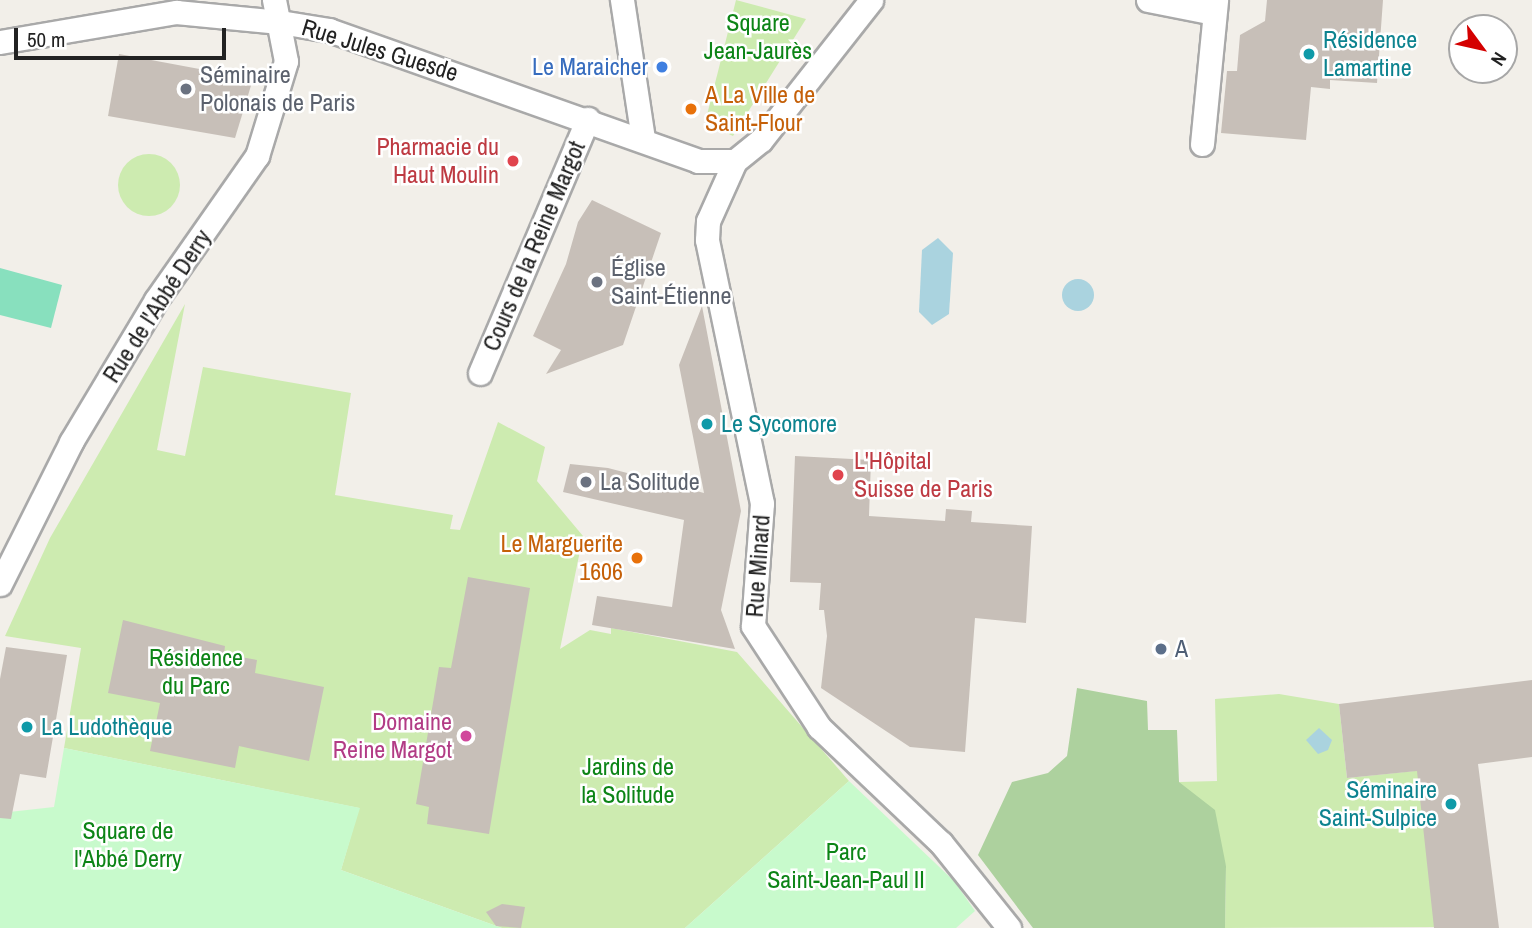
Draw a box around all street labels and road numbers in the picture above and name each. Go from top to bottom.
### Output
street label: Rue Jules Guesde [298,13,462,87]
street label: Cours de la Reine Margot [477,137,591,355]
street label: Rue de l'Abbé Derry [97,224,217,388]
street label: Rue Minard [740,514,776,618]

